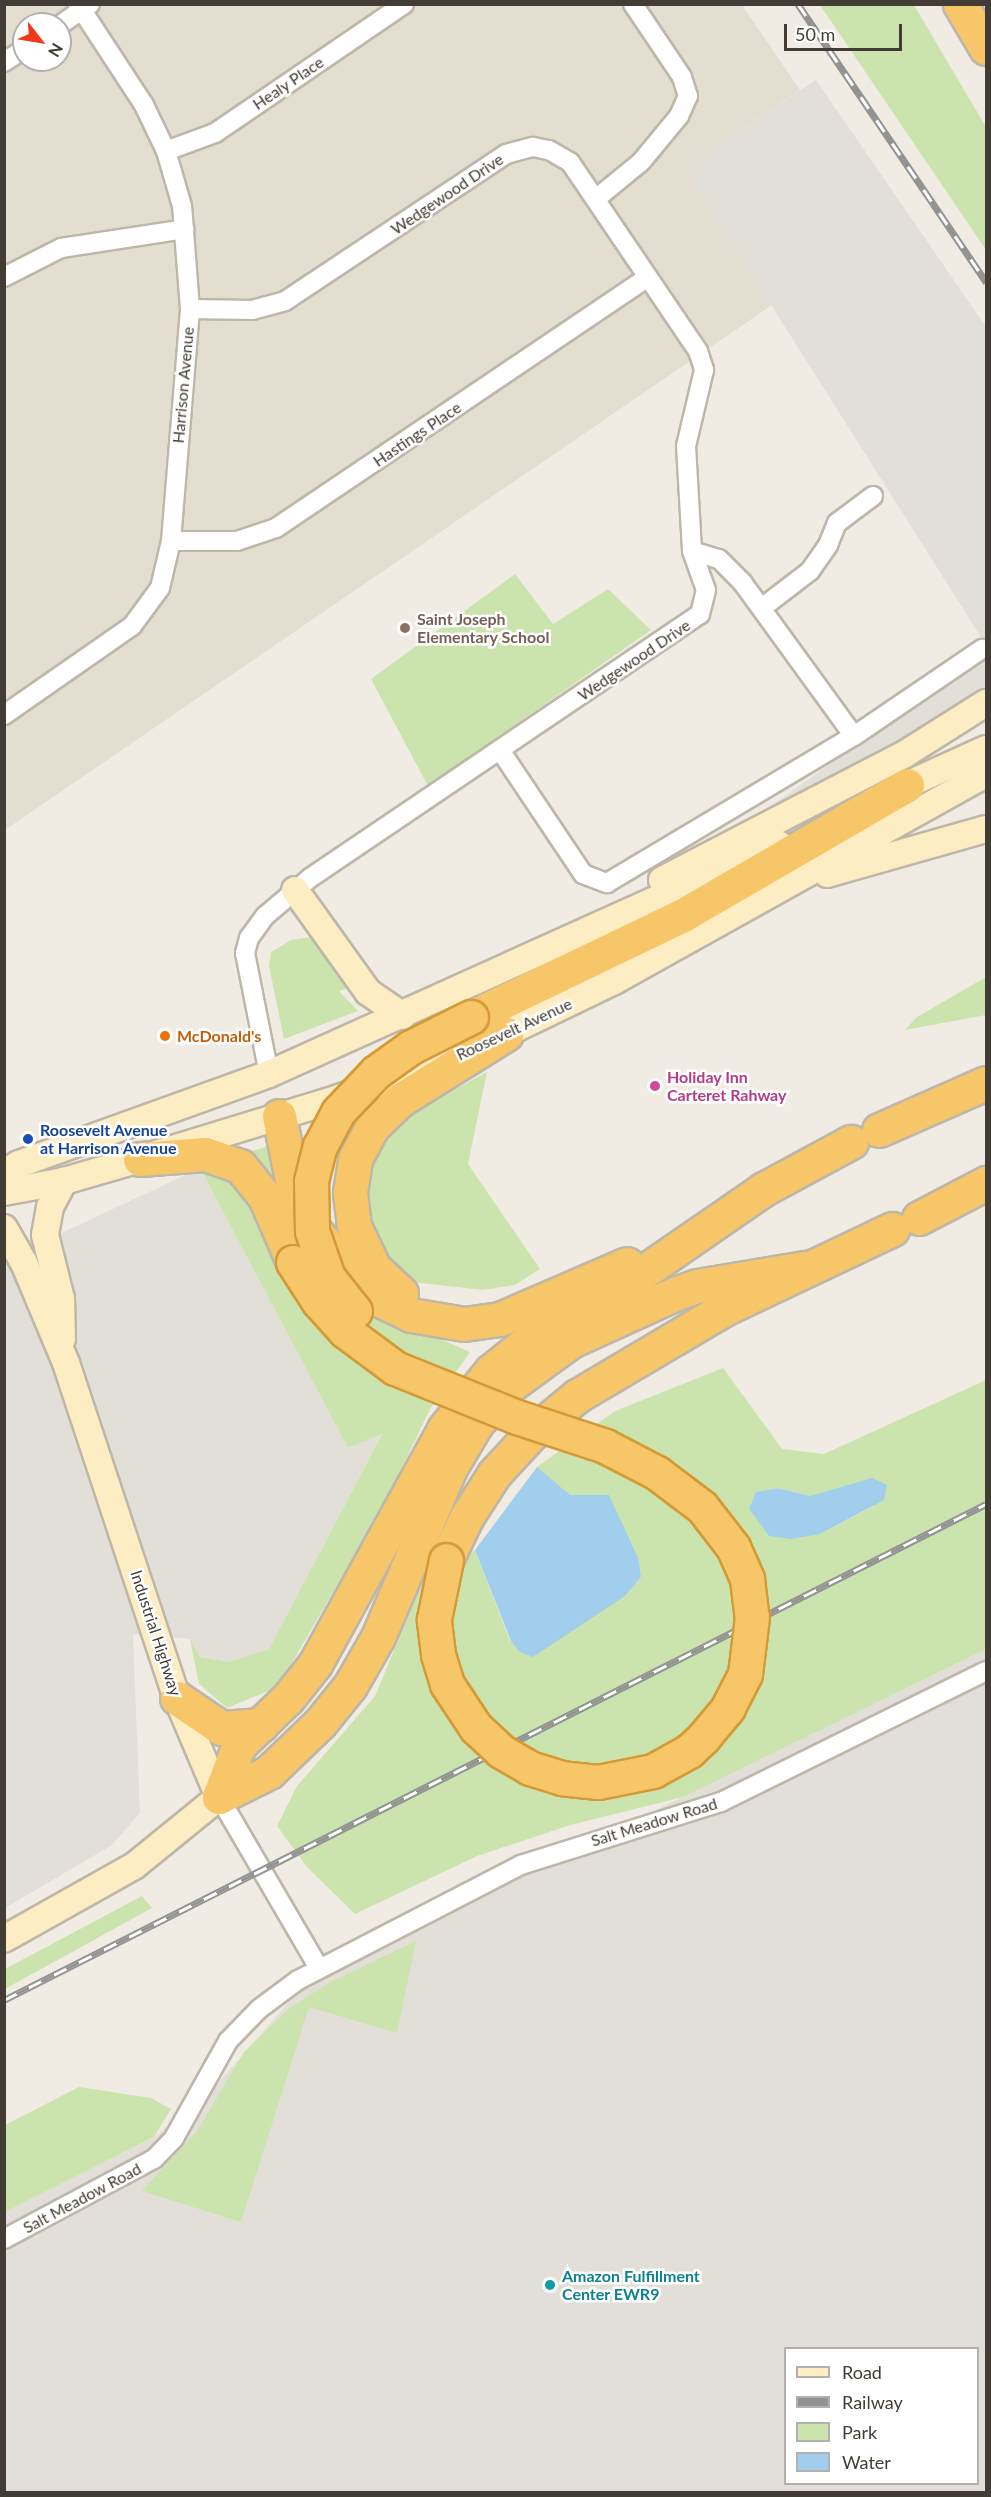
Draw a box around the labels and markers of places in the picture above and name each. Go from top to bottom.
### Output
place label: Saint Joseph Elementary School [417,609,550,647]
marker: Saint Joseph Elementary School [398,621,412,635]
place label: McDonald's [177,1026,261,1046]
marker: McDonald's [158,1029,172,1043]
place label: Holiday Inn Carteret Rahway [667,1067,786,1105]
marker: Holiday Inn Carteret Rahway [648,1079,662,1093]
place label: Roosevelt Avenue at Harrison Avenue [40,1120,177,1158]
marker: Roosevelt Avenue at Harrison Avenue [21,1132,35,1146]
place label: Amazon Fulfillment Center EWR9 [562,2266,700,2304]
marker: Amazon Fulfillment Center EWR9 [543,2278,557,2292]

